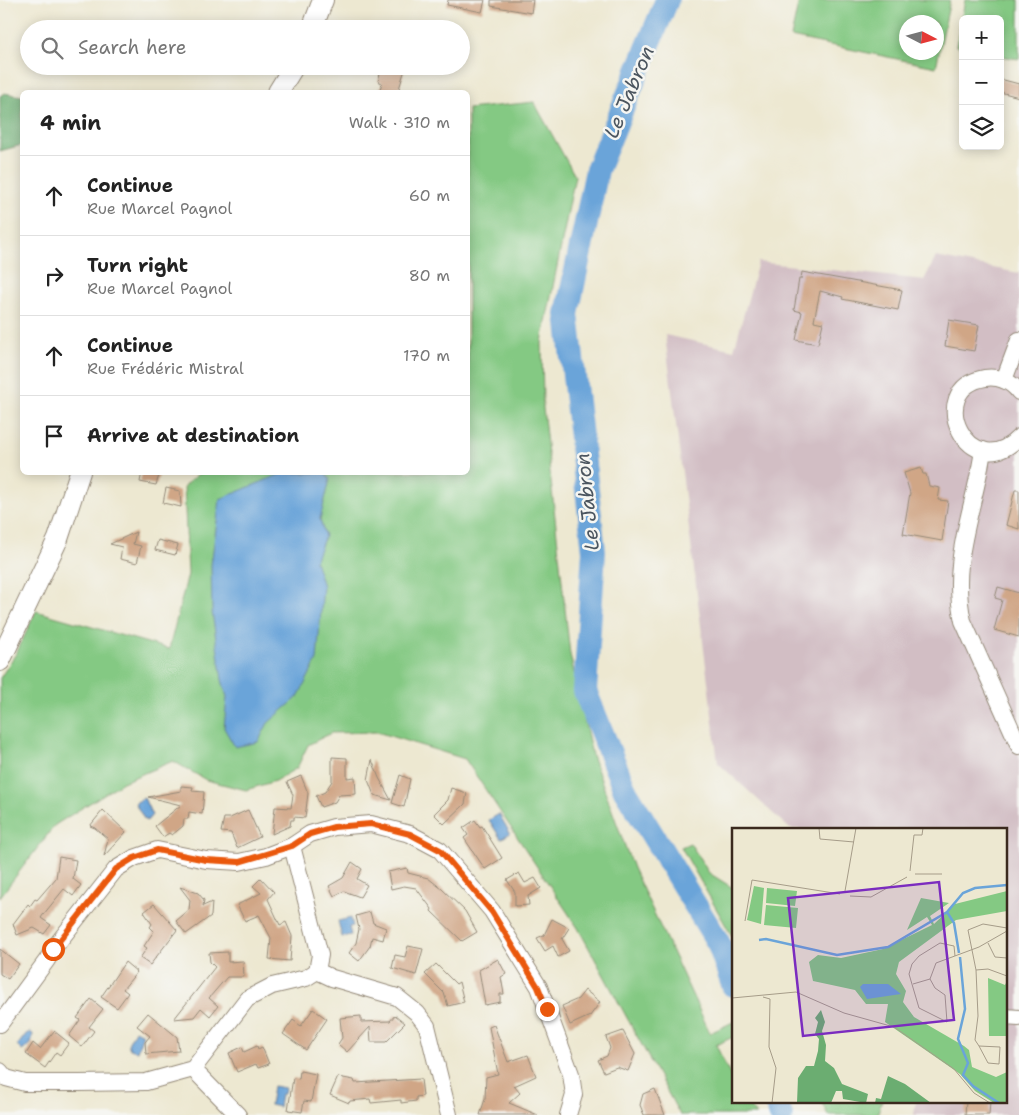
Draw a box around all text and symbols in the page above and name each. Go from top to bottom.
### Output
north arrow [899,15,944,60]
map controls [959,15,1004,150]
button: + [959,15,1004,60]
search box [20,20,470,75]
icon: search [38,34,66,62]
text: Search here [78,35,187,60]
water label: Le Jabron [598,42,660,142]
button: − [959,60,1004,105]
button: layers [959,105,1004,150]
text: 4 min [40,109,101,137]
text: Walk · 310 m [349,112,450,133]
text: Continue [87,173,173,198]
icon: ahead [40,182,68,210]
text: 60 m [409,185,450,206]
text: Rue Marcel Pagnol [87,198,232,219]
text: Turn right [87,253,188,278]
icon: right [40,262,68,290]
text: 80 m [409,265,450,286]
text: Rue Marcel Pagnol [87,278,232,299]
text: Continue [87,333,173,358]
icon: ahead [40,342,68,370]
text: 170 m [403,345,450,366]
text: Rue Frédéric Mistral [87,358,244,379]
icon: arrive [40,422,68,450]
text: Arrive at destination [87,423,299,448]
water label: Le Jabron [569,452,605,552]
inset map [732,828,1006,1102]
route start [42,938,65,961]
route end [536,998,559,1021]

